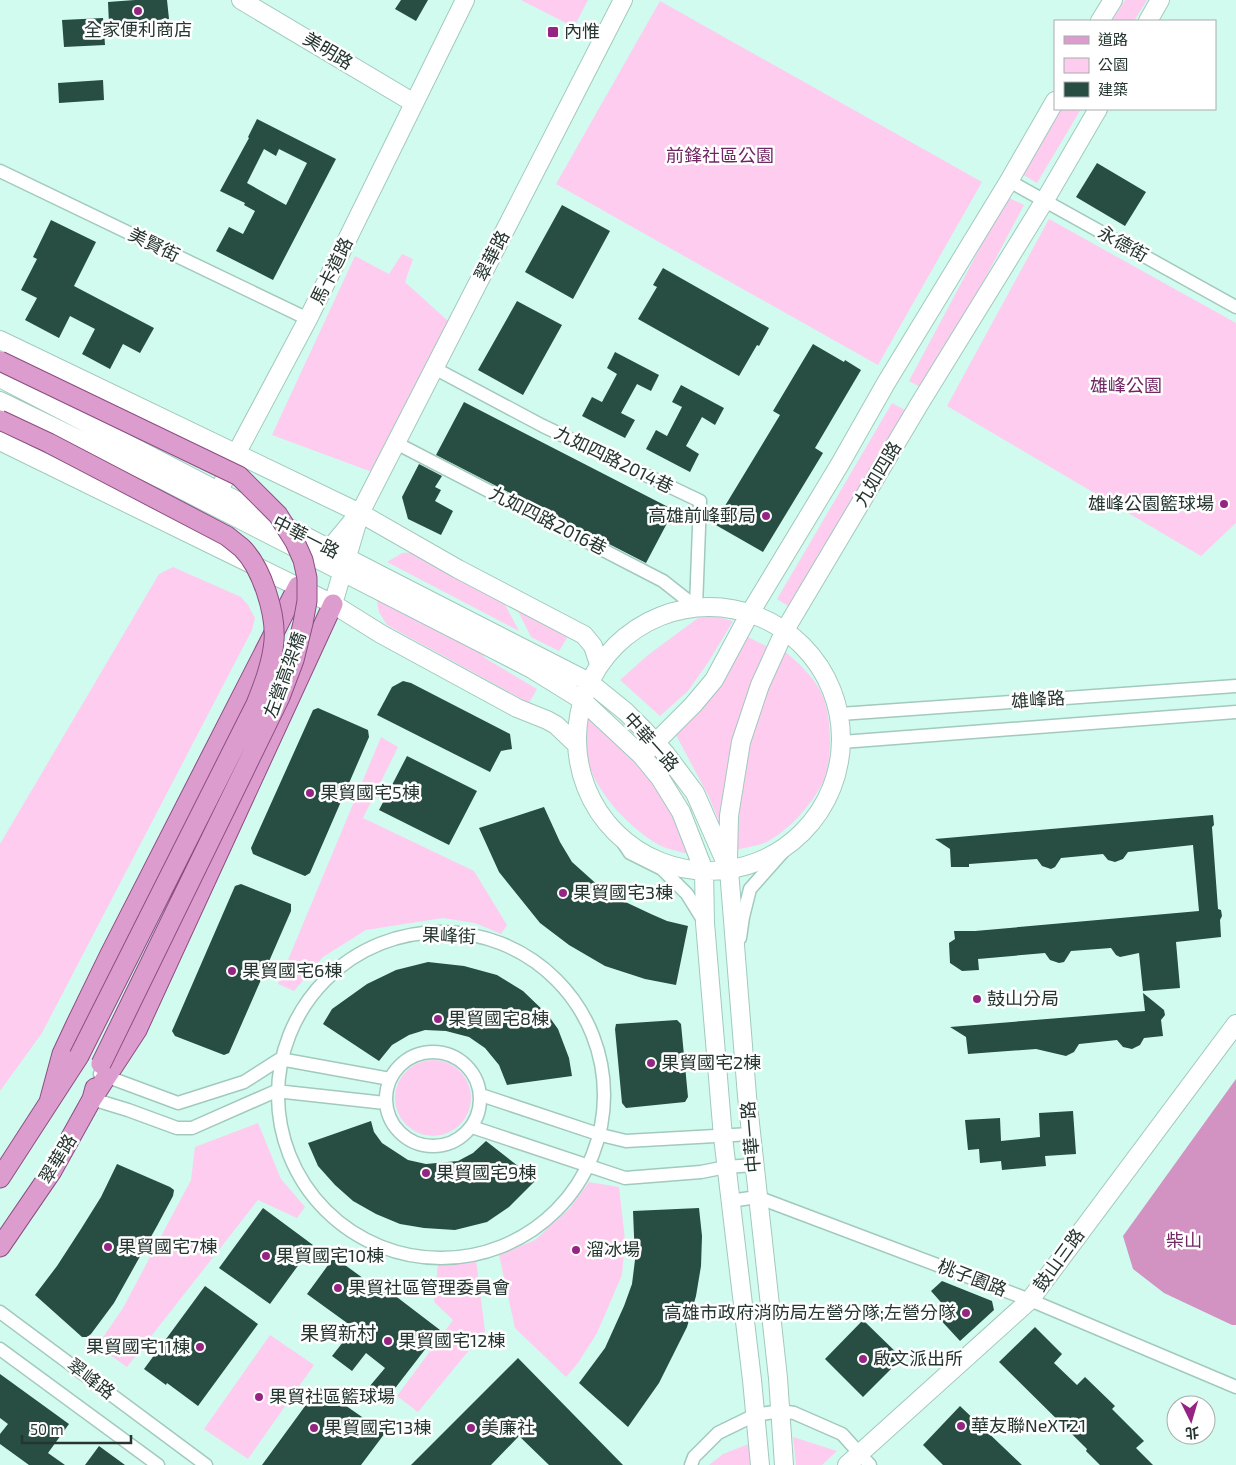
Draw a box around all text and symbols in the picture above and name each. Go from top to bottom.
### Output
marker: 全家便利商店 [132,5,144,17]
place label: 全家便利商店 [84,18,192,40]
place label: 內惟 [564,20,600,42]
legend [1054,20,1216,110]
marker: 內惟 [546,25,560,39]
street label: 美明路 [300,27,357,73]
text: 道路 [1098,30,1128,48]
text: 公園 [1098,55,1128,73]
text: 建築 [1098,80,1128,98]
park label: 前鋒社區公園 [666,144,774,166]
street label: 永德街 [1095,220,1152,266]
street label: 美賢街 [125,222,184,266]
street label: 翠華路 [469,226,513,285]
street label: 馬卡道路 [305,233,357,308]
park label: 雄峰公園 [1090,374,1162,396]
street label: 九如四路2014巷 [552,421,677,497]
street label: 九如四路 [849,437,905,510]
street label: 九如四路2016巷 [486,481,611,559]
place label: 雄峰公園籃球場 [1088,492,1214,514]
marker: 雄峰公園籃球場 [1218,498,1230,510]
place label: 高雄前峰郵局 [648,504,756,526]
street label: 中華一路 [269,510,344,562]
marker: 高雄前峰郵局 [760,510,772,522]
street label: 左營高架橋 [258,629,310,721]
street label: 雄峰路 [1010,686,1066,712]
street label: 中華一路 [619,707,684,775]
place label: 果貿國宅5棟 [320,781,420,803]
marker: 果貿國宅5棟 [304,787,316,799]
place label: 果貿國宅3棟 [573,881,673,903]
marker: 果貿國宅3棟 [557,887,569,899]
street label: 果峰街 [422,923,476,947]
place label: 果貿國宅6棟 [242,959,342,981]
marker: 果貿國宅6棟 [226,965,238,977]
place label: 鼓山分局 [987,987,1059,1009]
marker: 鼓山分局 [971,993,983,1005]
place label: 果貿國宅8棟 [448,1007,549,1029]
marker: 果貿國宅8棟 [432,1013,444,1025]
place label: 果貿國宅2棟 [661,1051,761,1073]
marker: 果貿國宅2棟 [645,1057,657,1069]
street label: 中華一路 [736,1100,764,1174]
street label: 翠華路 [34,1130,80,1187]
place label: 果貿國宅9棟 [436,1161,536,1183]
marker: 果貿國宅9棟 [420,1167,432,1179]
street label: 鼓山三路 [1028,1224,1088,1295]
park label: 柴山 [1166,1229,1202,1251]
place label: 果貿國宅7棟 [118,1235,217,1257]
place label: 溜冰場 [586,1238,640,1260]
marker: 果貿國宅7棟 [102,1241,114,1253]
place label: 果貿國宅10棟 [276,1244,384,1266]
marker: 溜冰場 [570,1244,582,1256]
marker: 果貿國宅10棟 [260,1250,272,1262]
street label: 桃子園路 [935,1254,1010,1300]
place label: 果貿社區管理委員會 [348,1276,510,1298]
marker: 果貿社區管理委員會 [332,1282,344,1294]
place label: 高雄市政府消防局左營分隊;左營分隊 [664,1301,956,1323]
marker: 高雄市政府消防局左營分隊;左營分隊 [960,1307,972,1319]
district label: 果貿新村 [300,1321,376,1344]
place label: 果貿國宅12棟 [398,1329,505,1351]
place label: 果貿國宅11棟 [86,1335,190,1357]
marker: 果貿國宅12棟 [382,1335,394,1347]
marker: 果貿國宅11棟 [194,1341,206,1353]
place label: 啟文派出所 [873,1347,963,1369]
street label: 翠峰路 [63,1353,120,1403]
marker: 啟文派出所 [857,1353,869,1365]
place label: 果貿社區籃球場 [269,1385,395,1407]
marker: 果貿社區籃球場 [253,1391,265,1403]
north arrow [1166,1395,1216,1445]
scale bar [22,1412,131,1444]
place label: 華友聯NeXT21 [971,1414,1086,1436]
place label: 果貿國宅13棟 [324,1416,431,1438]
place label: 美廉社 [481,1416,535,1438]
text: 50 m [30,1420,64,1438]
marker: 華友聯NeXT21 [955,1420,967,1432]
marker: 果貿國宅13棟 [308,1422,320,1434]
marker: 美廉社 [465,1422,477,1434]
text: 北 [1184,1424,1200,1443]

